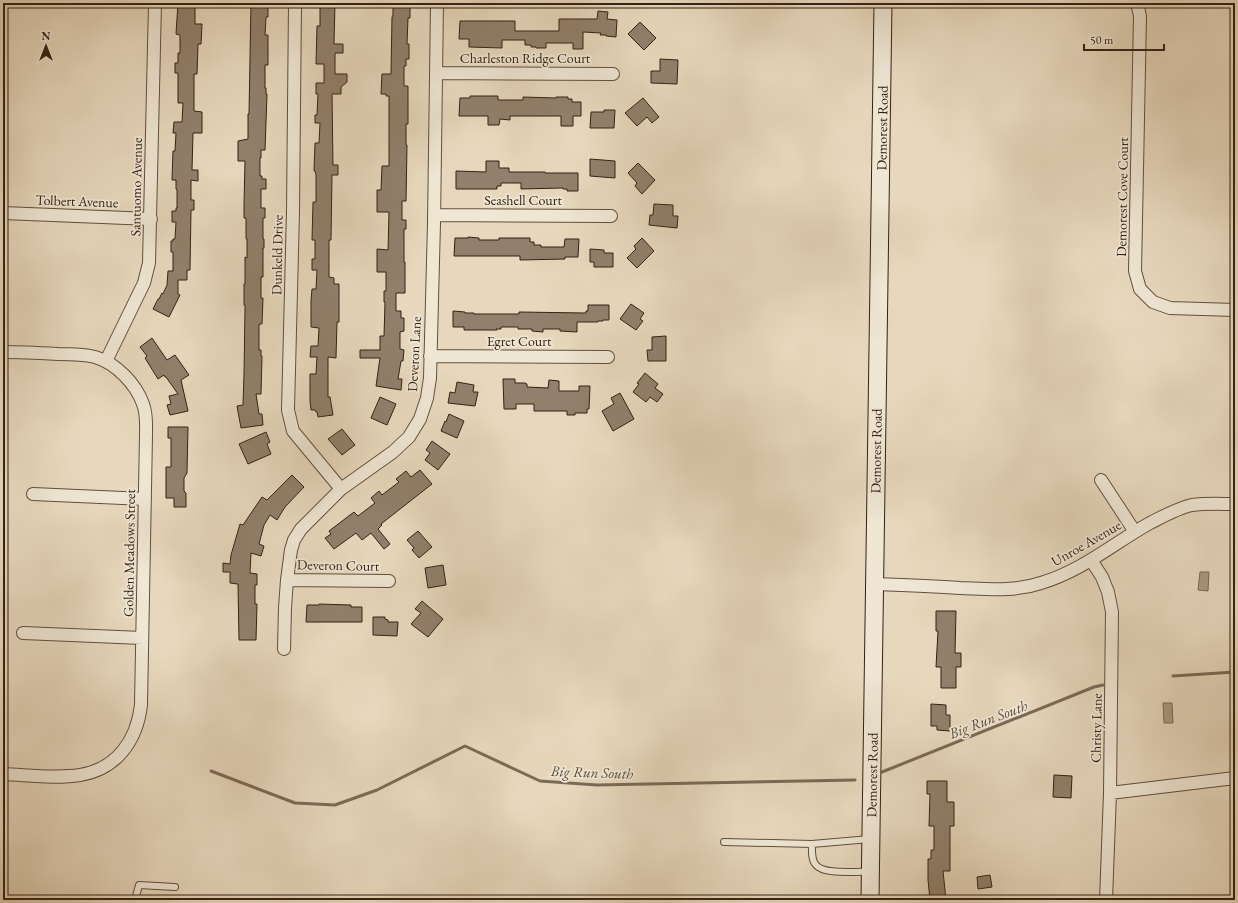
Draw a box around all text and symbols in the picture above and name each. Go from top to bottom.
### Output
north arrow [26,26,66,66]
scale bar [1084,26,1164,52]
text: N [42,29,51,43]
text: 50 m [1090,32,1114,48]
street label: Charleston Ridge Court [460,49,591,67]
street label: Demorest Road [872,84,892,171]
street label: Demorest Cove Court [1112,136,1132,257]
street label: Santuomo Avenue [126,137,146,237]
street label: Tolbert Avenue [35,191,119,211]
street label: Seashell Court [484,191,562,209]
street label: Dunkeld Drive [267,214,287,295]
street label: Deveron Lane [403,315,425,392]
street label: Egret Court [487,332,552,350]
street label: Demorest Road [866,407,886,494]
street label: Golden Meadows Street [119,488,139,617]
street label: Unroe Avenue [1048,515,1125,570]
street label: Deveron Court [297,555,380,575]
street label: Christy Lane [1086,692,1106,763]
water label: Big Run South [945,695,1031,743]
street label: Demorest Road [862,731,882,818]
water label: Big Run South [549,761,634,783]

